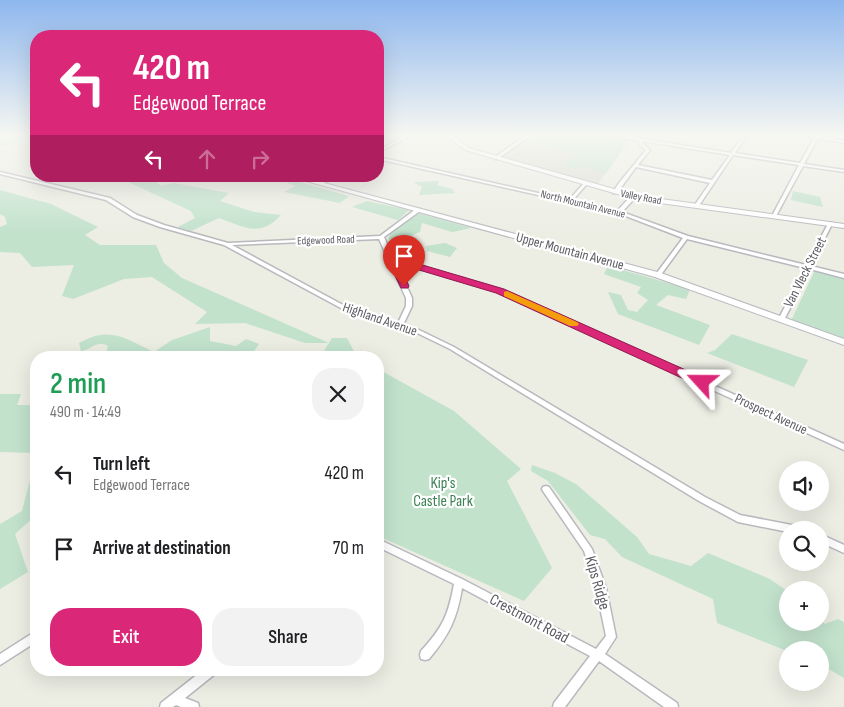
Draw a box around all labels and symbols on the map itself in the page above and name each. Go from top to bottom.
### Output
street label: North Mountain Avenue [539,187,627,221]
street label: Valley Road [619,187,663,207]
street label: Upper Mountain Avenue [514,228,626,274]
street label: Edgewood Road [297,232,355,248]
street label: Van Vleck Street [780,234,830,310]
pin [383,235,425,286]
street label: Highland Avenue [341,298,419,340]
position arrow [675,355,727,407]
street label: Prospect Avenue [732,390,810,438]
park label: Kip's Castle Park [413,474,473,511]
street label: Kips Ridge [580,554,614,612]
street label: Crestmont Road [486,590,572,648]

